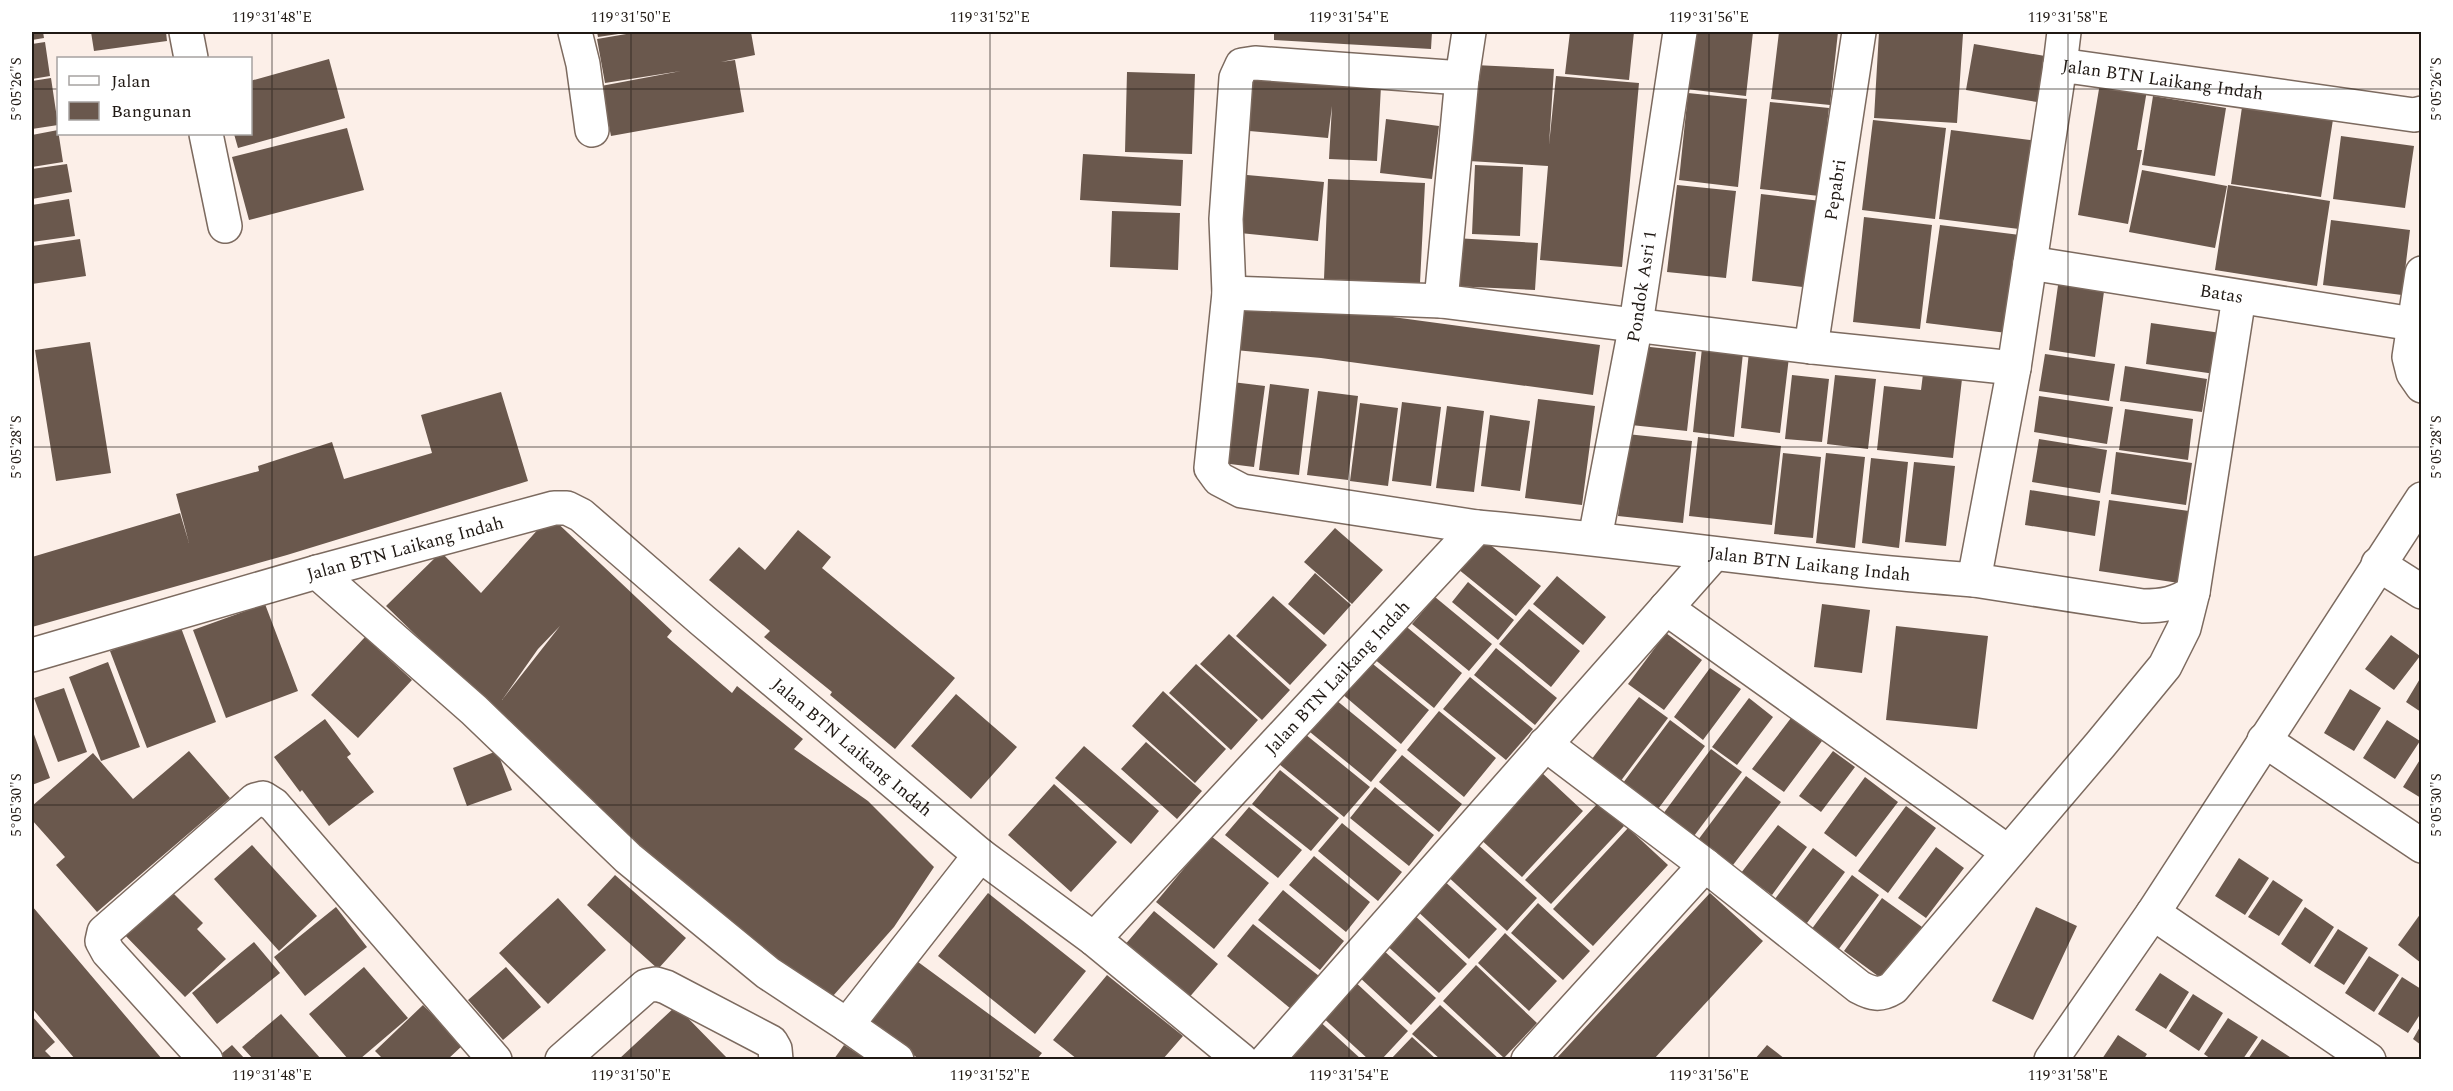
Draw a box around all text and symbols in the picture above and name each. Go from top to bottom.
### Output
text: 119°31'48"E [232,6,312,29]
text: 119°31'50"E [591,6,671,29]
text: 119°31'52"E [950,6,1030,29]
text: 119°31'54"E [1309,6,1389,29]
text: 119°31'56"E [1669,6,1749,29]
text: 119°31'58"E [2028,6,2108,29]
street label: Jalan BTN Laikang Indah [2060,52,2265,108]
text: 5°05'26"S [5,57,28,121]
legend [57,57,252,135]
text: 5°05'26"S [2425,57,2448,121]
text: Jalan [111,68,151,95]
text: Bangunan [111,98,192,125]
street label: Pepabri [1817,157,1853,222]
street label: Pondok Asri 1 [1620,228,1664,345]
street label: Batas [2198,277,2245,311]
text: 5°05'28"S [5,415,28,479]
text: 5°05'28"S [2425,415,2448,479]
street label: Jalan BTN Laikang Indah [303,509,507,588]
street label: Jalan BTN Laikang Indah [1707,540,1912,589]
street label: Jalan BTN Laikang Indah [1259,594,1417,761]
street label: Jalan BTN Laikang Indah [766,672,938,823]
text: 5°05'30"S [5,773,28,837]
text: 5°05'30"S [2425,773,2448,837]
text: 119°31'48"E [232,1064,312,1087]
text: 119°31'50"E [591,1064,671,1087]
text: 119°31'52"E [950,1064,1030,1087]
text: 119°31'54"E [1309,1064,1389,1087]
text: 119°31'56"E [1669,1064,1749,1087]
text: 119°31'58"E [2028,1064,2108,1087]

